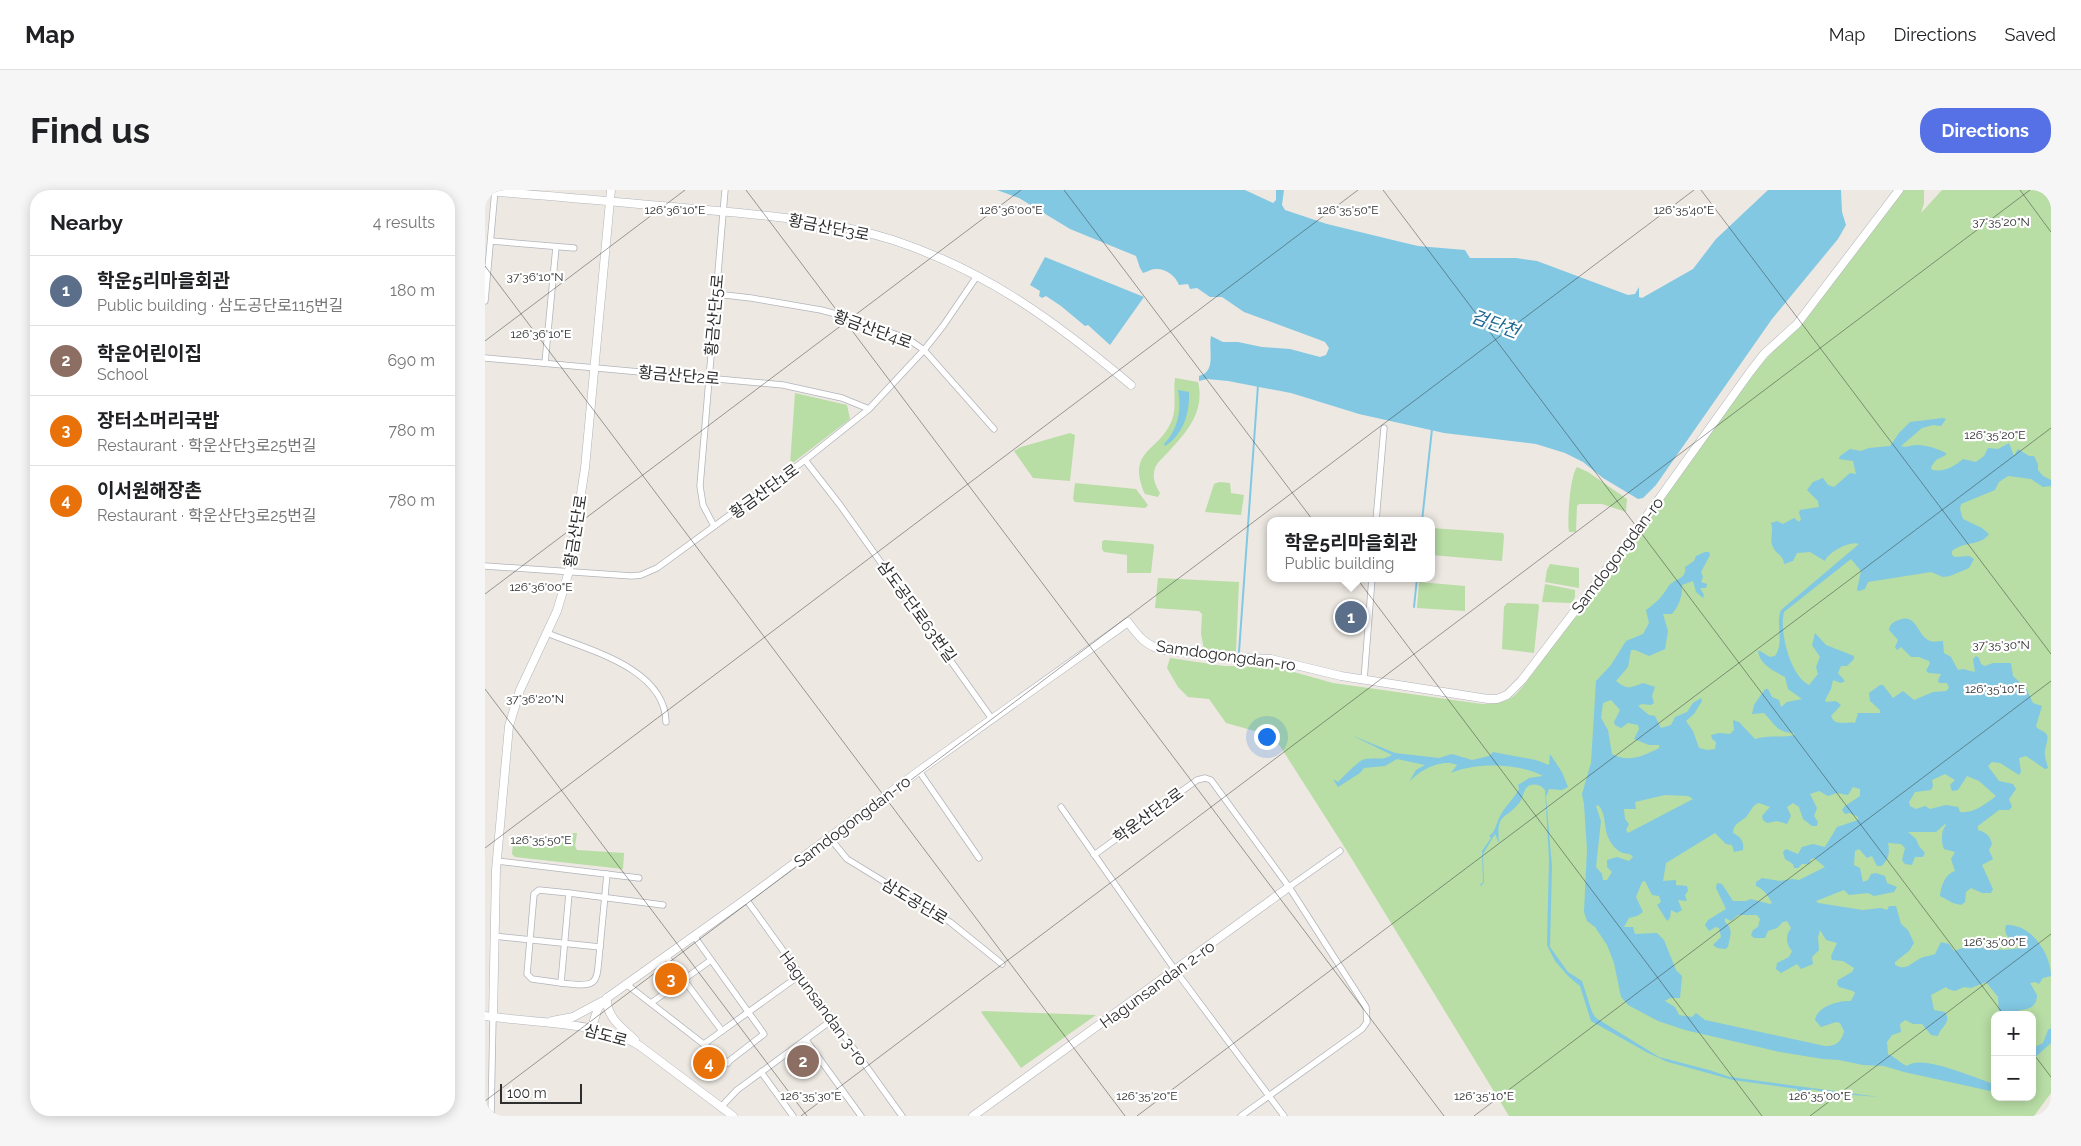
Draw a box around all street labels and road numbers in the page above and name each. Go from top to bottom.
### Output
street label: 황금산단3로 [787,210,871,245]
street label: 황금산단5로 [701,273,728,357]
street label: 황금산단4로 [831,306,915,353]
street label: 황금산단2로 [637,362,721,389]
street label: 황금산단1로 [726,460,803,523]
street label: 황금산단로 [560,493,591,569]
street label: Samdogongdan-ro [1567,493,1667,617]
street label: 삼도공단로63번길 [873,557,960,666]
street label: Samdogongdan-ro [1155,636,1297,675]
street label: Samdogongdan-ro [790,771,914,871]
street label: 학운산단2로 [1110,783,1187,847]
street label: 삼도공단로 [878,874,951,929]
street label: Hagunsandan 2-ro [1096,936,1218,1032]
street label: Hagunsandan 3-ro [776,947,872,1069]
street label: 삼도로 [582,1021,630,1050]

